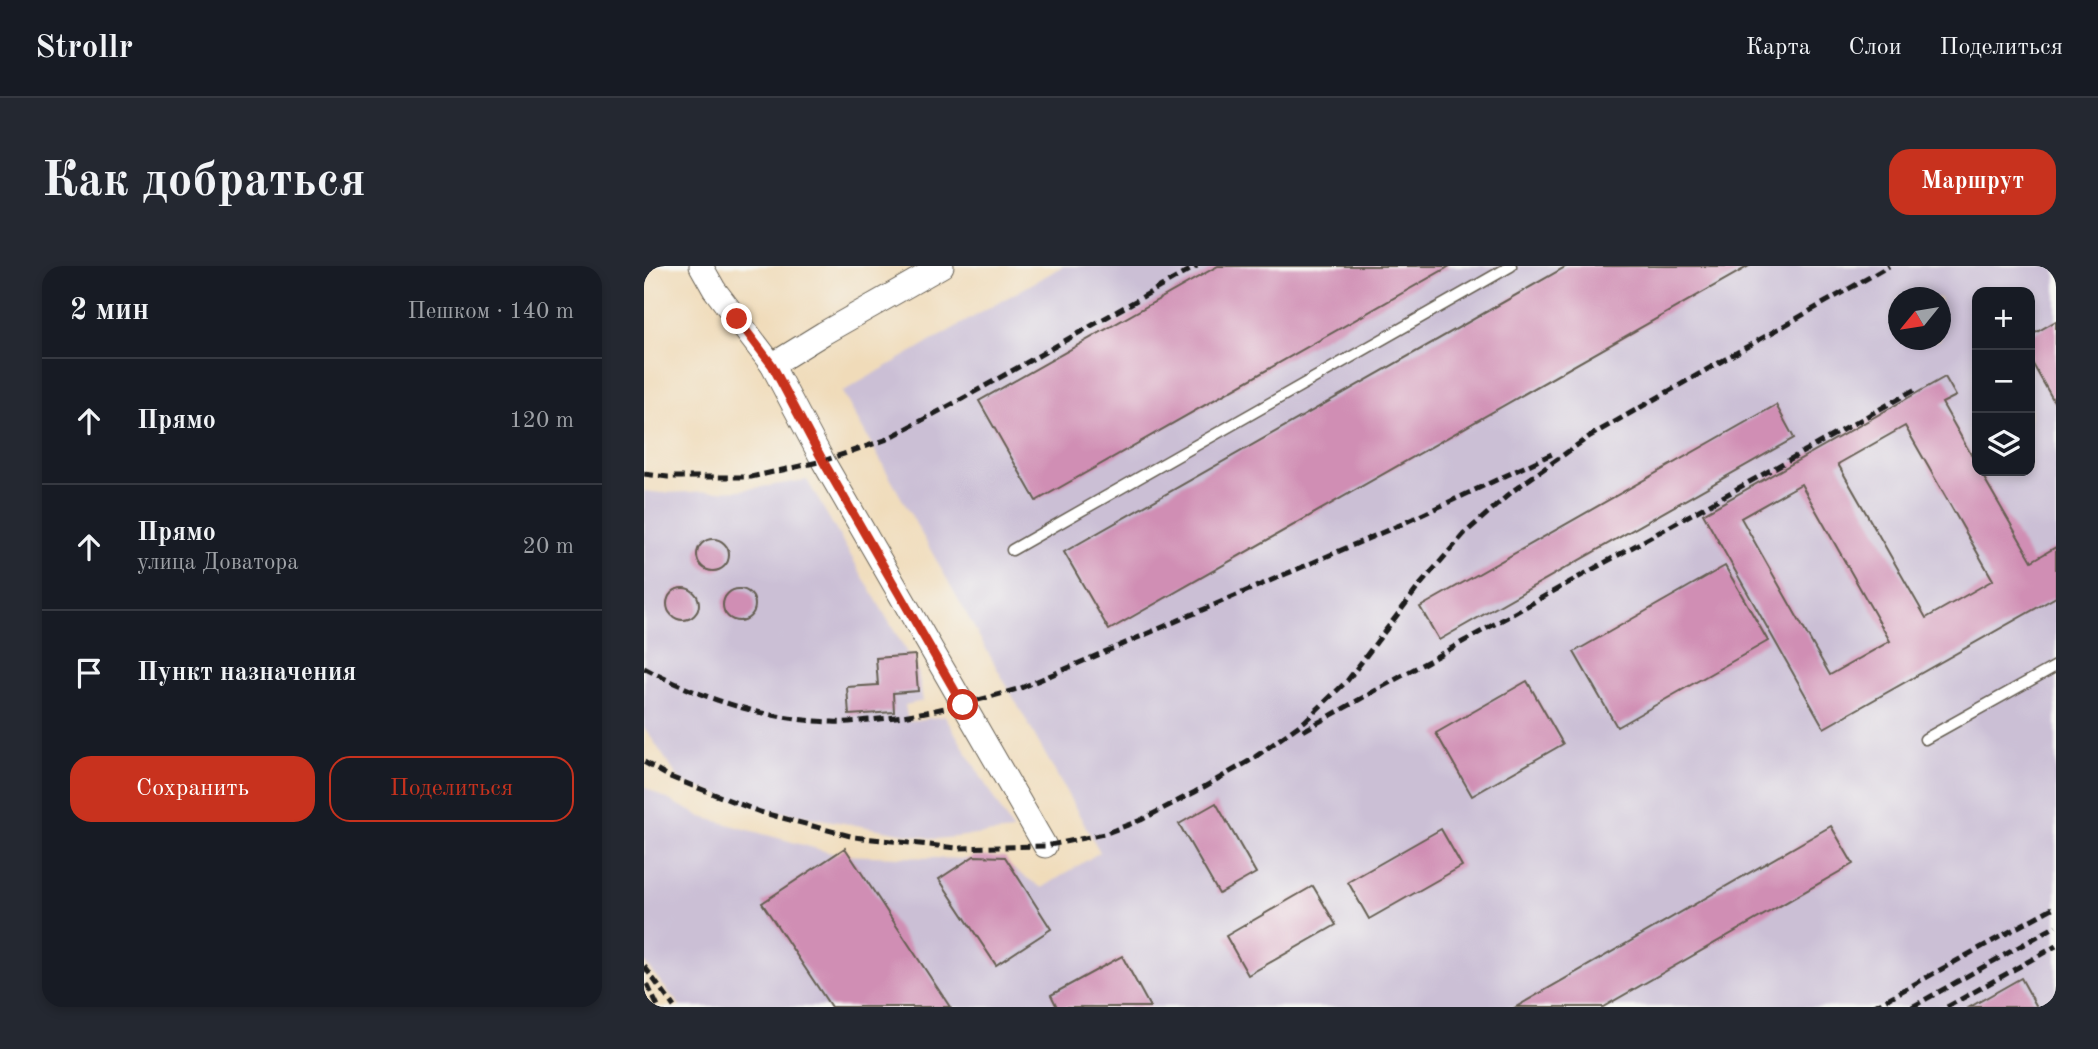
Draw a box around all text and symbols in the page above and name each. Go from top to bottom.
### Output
text: Strollr [35,32,133,65]
text: Карта [1746,36,1811,60]
text: Слои [1849,36,1902,60]
text: Поделиться [1940,36,2063,60]
button: Маршрут [1889,149,2056,215]
text: Как добраться [42,158,366,207]
north arrow [1888,287,1951,350]
map controls [1972,287,2035,476]
button: + [1972,287,2035,350]
text: 2 мин [70,296,149,326]
text: Пешком · 140 m [408,300,574,323]
route end [721,303,752,334]
button: − [1972,350,2035,413]
icon: ahead [70,402,108,440]
text: Прямо [137,408,216,434]
text: 120 m [509,409,574,432]
button: layers [1972,413,2035,476]
text: Прямо [137,520,216,546]
icon: ahead [70,528,108,566]
text: 20 m [523,535,574,558]
text: улица Доватора [137,551,299,574]
icon: arrive [70,654,108,692]
text: Пункт назначения [137,660,356,686]
route start [947,689,978,720]
button: Сохранить [70,756,315,822]
button: Поделиться [329,756,574,822]

